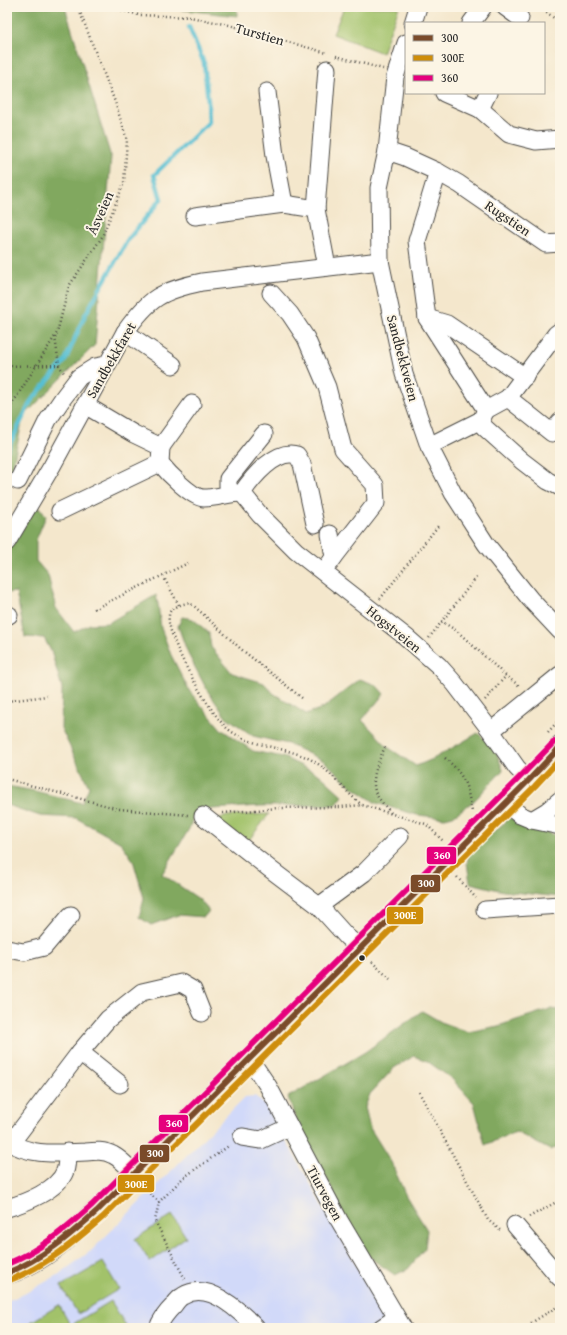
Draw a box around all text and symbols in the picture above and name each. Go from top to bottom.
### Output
street label: Turstien [233,17,287,51]
legend [405,22,545,94]
text: 300 [441,29,459,46]
text: 300E [441,49,464,66]
text: 360 [441,69,459,86]
street label: Åsveien [82,188,118,238]
street label: Rugstien [481,195,535,241]
street label: Sandbekkveien [382,313,424,403]
street label: Sandbekkfaret [81,318,141,402]
street label: Hogstveien [362,601,426,657]
line badge: 360 [426,846,457,865]
text: 360 [433,847,451,863]
line badge: 300 [410,874,441,893]
text: 300 [417,875,435,891]
line badge: 300E [386,906,424,925]
text: 300E [394,907,417,923]
unlabelled marker [357,953,367,963]
line badge: 360 [158,1114,189,1133]
text: 360 [165,1115,183,1131]
line badge: 300 [139,1144,170,1163]
text: 300 [146,1145,164,1161]
street label: Tiurvegen [302,1162,348,1224]
line badge: 300E [117,1174,155,1193]
text: 300E [125,1176,148,1192]

